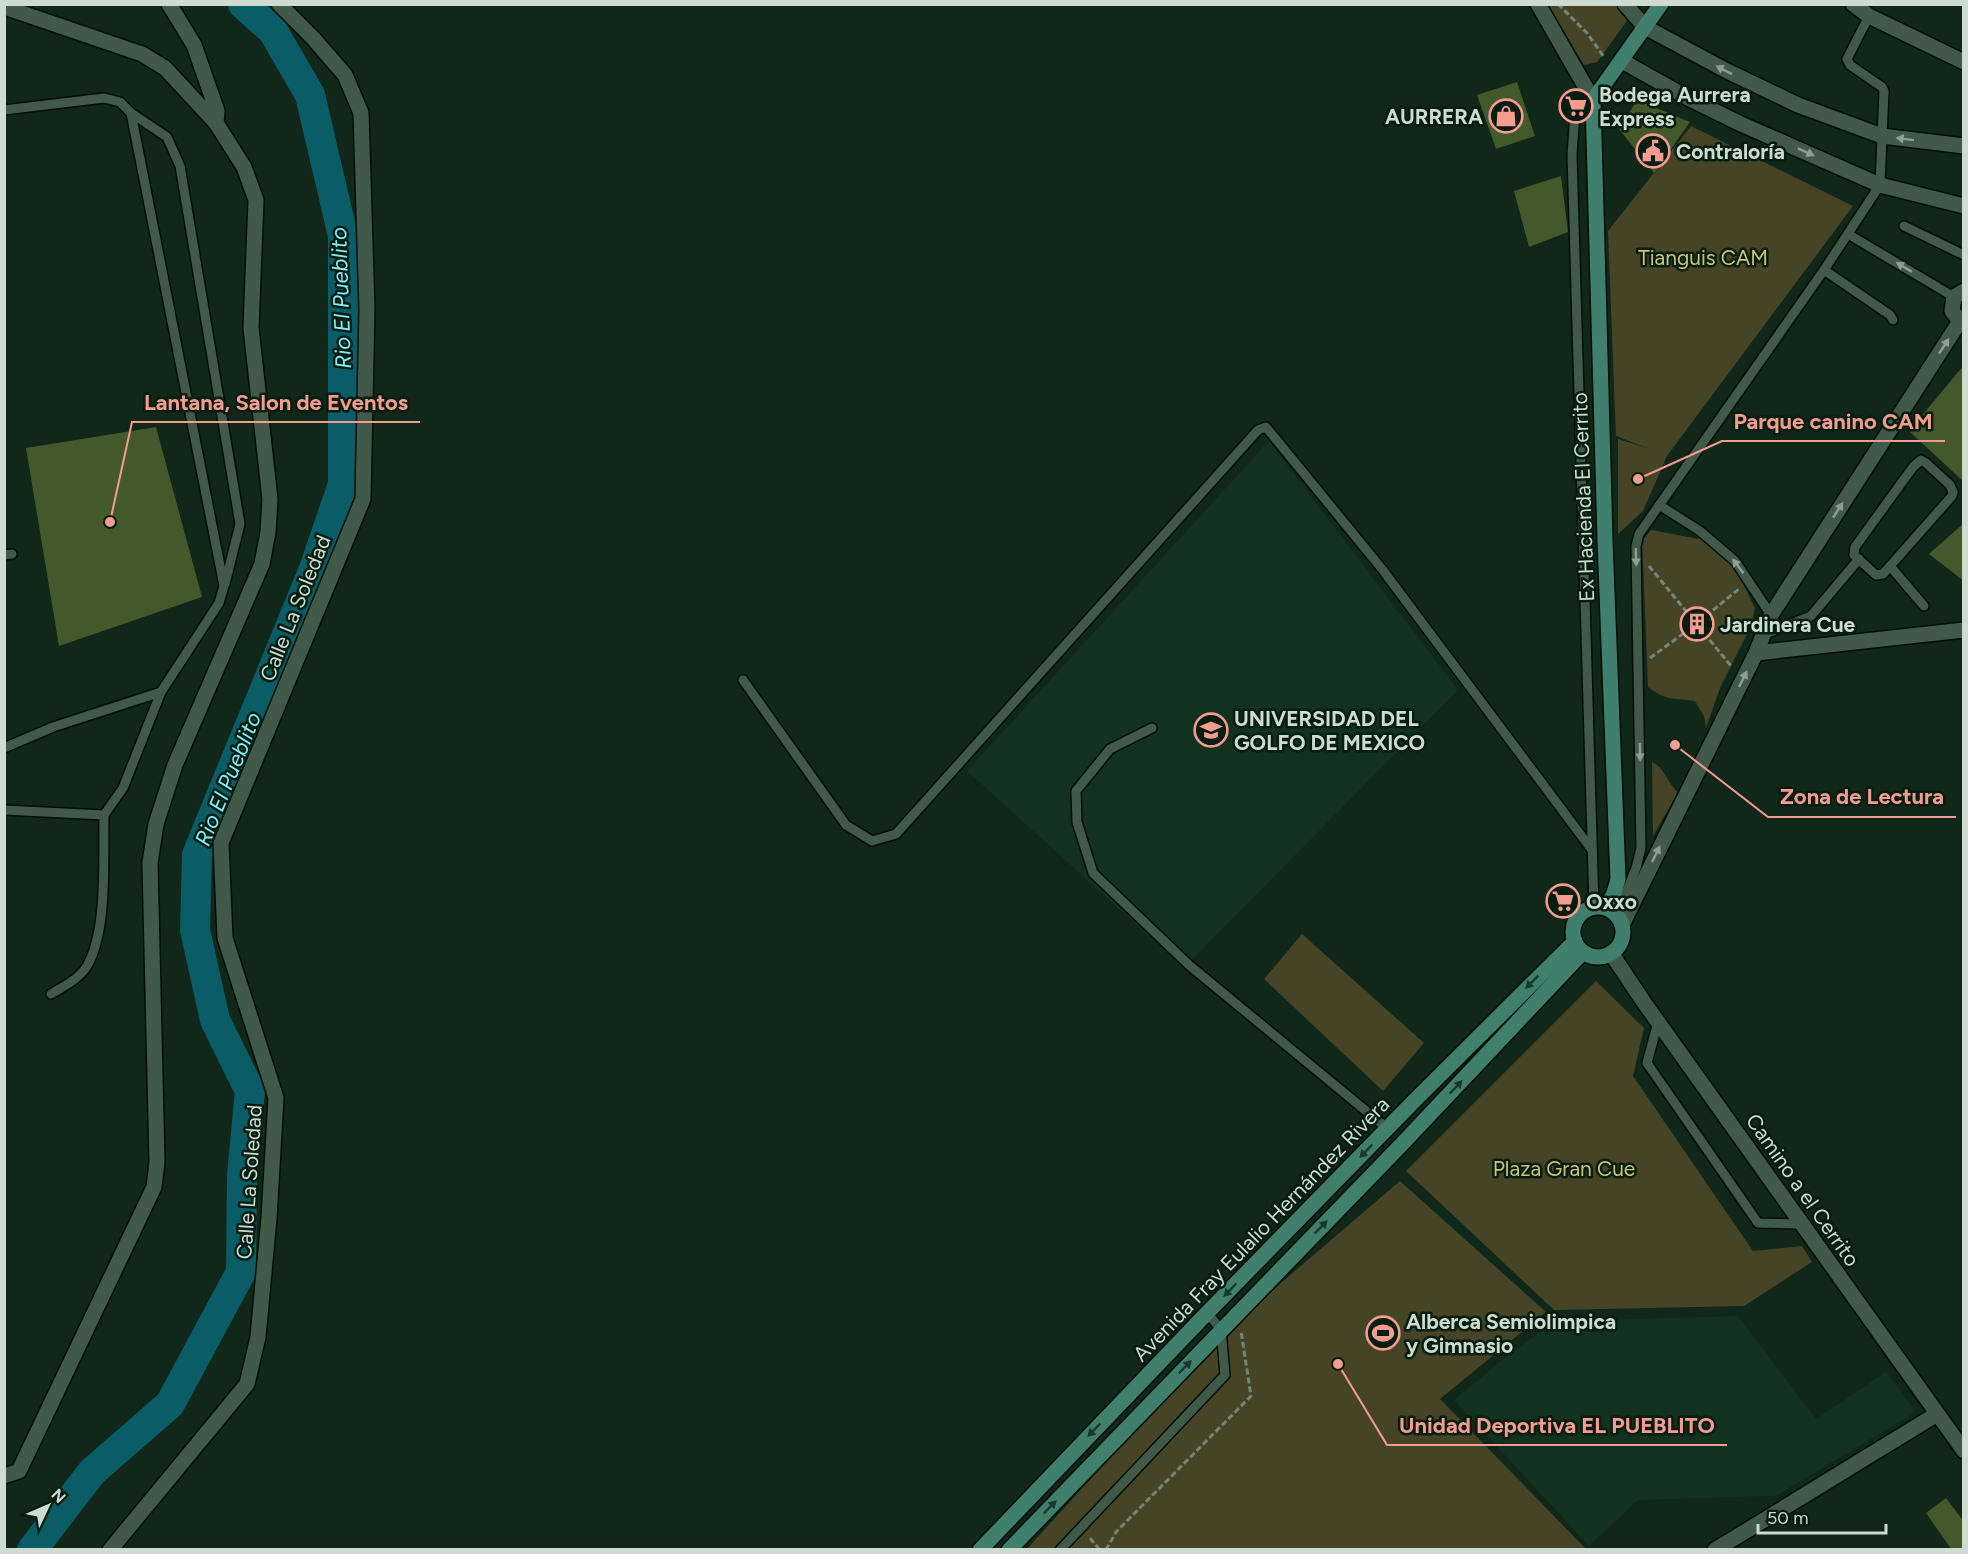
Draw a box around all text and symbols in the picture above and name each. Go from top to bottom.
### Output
one-way arrow [1715,65,1733,75]
place label: Bodega Aurrera Express [1599,82,1751,131]
supermarket icon: Bodega Aurrera Express [1558,88,1594,124]
shop icon: AURRERA [1488,98,1524,134]
place label: AURRERA [1385,104,1483,129]
public building icon: Contraloría [1635,133,1671,169]
one-way arrow [1896,134,1915,144]
place label: Contraloría [1676,139,1785,164]
one-way arrow [1797,148,1814,157]
water label: Rio El Pueblito [325,227,357,369]
park label: Tianguis CAM [1638,245,1768,270]
one-way arrow [1896,262,1912,273]
one-way arrow [1938,338,1949,354]
callout: Lantana, Salon de Eventos [132,382,420,422]
text: Lantana, Salon de Eventos [144,389,408,416]
street label: Ex Hacienda El Cerrito [1567,392,1599,602]
callout: Parque canino CAM [1722,401,1945,441]
text: Parque canino CAM [1733,408,1933,435]
one-way arrow [1833,502,1844,518]
street label: Calle La Soledad [254,531,336,685]
one-way arrow [1631,547,1641,566]
one-way arrow [1733,559,1745,574]
building icon: Jardinera Cue [1679,606,1715,642]
place label: Jardinera Cue [1720,612,1856,637]
one-way arrow [1738,670,1748,687]
place label: UNIVERSIDAD DEL GOLFO DE MEXICO [1234,706,1425,755]
water label: Rio El Pueblito [189,708,267,850]
school or university icon: UNIVERSIDAD DEL GOLFO DE MEXICO [1193,712,1229,748]
one-way arrow [1635,742,1644,761]
callout: Zona de Lectura [1768,777,1956,817]
text: Zona de Lectura [1780,783,1944,810]
one-way arrow [1652,845,1661,862]
supermarket icon: Oxxo [1545,883,1581,919]
place label: Oxxo [1586,889,1637,914]
one-way arrow [1526,974,1540,988]
one-way arrow [1449,1079,1463,1094]
street label: Avenida Fray Eulalio Hernández Rivera [1128,1092,1394,1366]
street label: Calle La Soledad [231,1104,267,1260]
street label: Camino a el Cerrito [1741,1109,1865,1271]
one-way arrow [1360,1143,1374,1157]
park label: Plaza Gran Cue [1493,1156,1635,1181]
one-way arrow [1313,1221,1327,1235]
one-way arrow [1223,1282,1237,1296]
place label: Alberca Semiolimpica y Gimnasio [1406,1309,1616,1358]
sports icon: Alberca Semiolimpica y Gimnasio [1365,1315,1401,1351]
one-way arrow [1178,1360,1191,1375]
callout: Unidad Deportiva EL PUEBLITO [1387,1405,1727,1445]
text: Unidad Deportiva EL PUEBLITO [1399,1412,1715,1439]
one-way arrow [1088,1423,1102,1437]
north arrow [18,1476,78,1536]
text: N [47,1485,70,1507]
scale bar [1758,1497,1886,1535]
one-way arrow [1042,1501,1056,1515]
text: 50 m [1767,1507,1809,1529]

